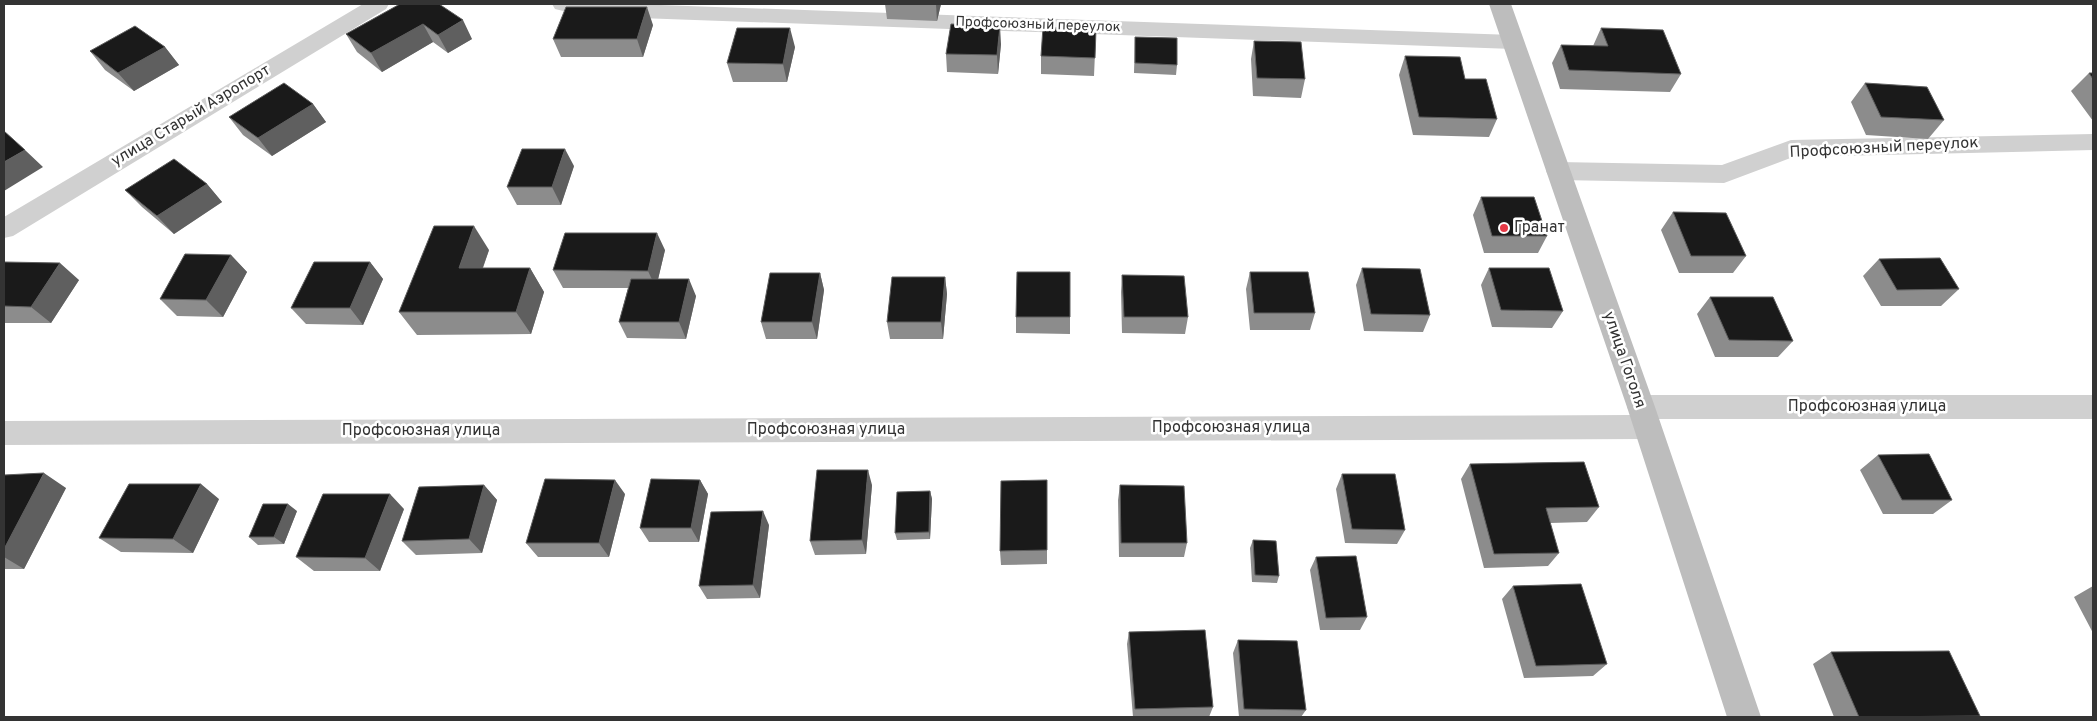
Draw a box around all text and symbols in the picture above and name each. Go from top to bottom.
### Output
street label: Профсоюзный переулок [955,14,1121,36]
street label: улица Старый Аэропорт [108,61,274,171]
street label: Профсоюзный переулок [1789,133,1979,163]
place label: Гранат [1514,218,1565,238]
marker: Гранат [1498,222,1510,234]
street label: улица Гоголя [1598,309,1650,411]
street label: Профсоюзная улица [1788,397,1946,417]
street label: Профсоюзная улица [1152,418,1310,438]
street label: Профсоюзная улица [747,420,905,440]
street label: Профсоюзная улица [342,421,500,441]

